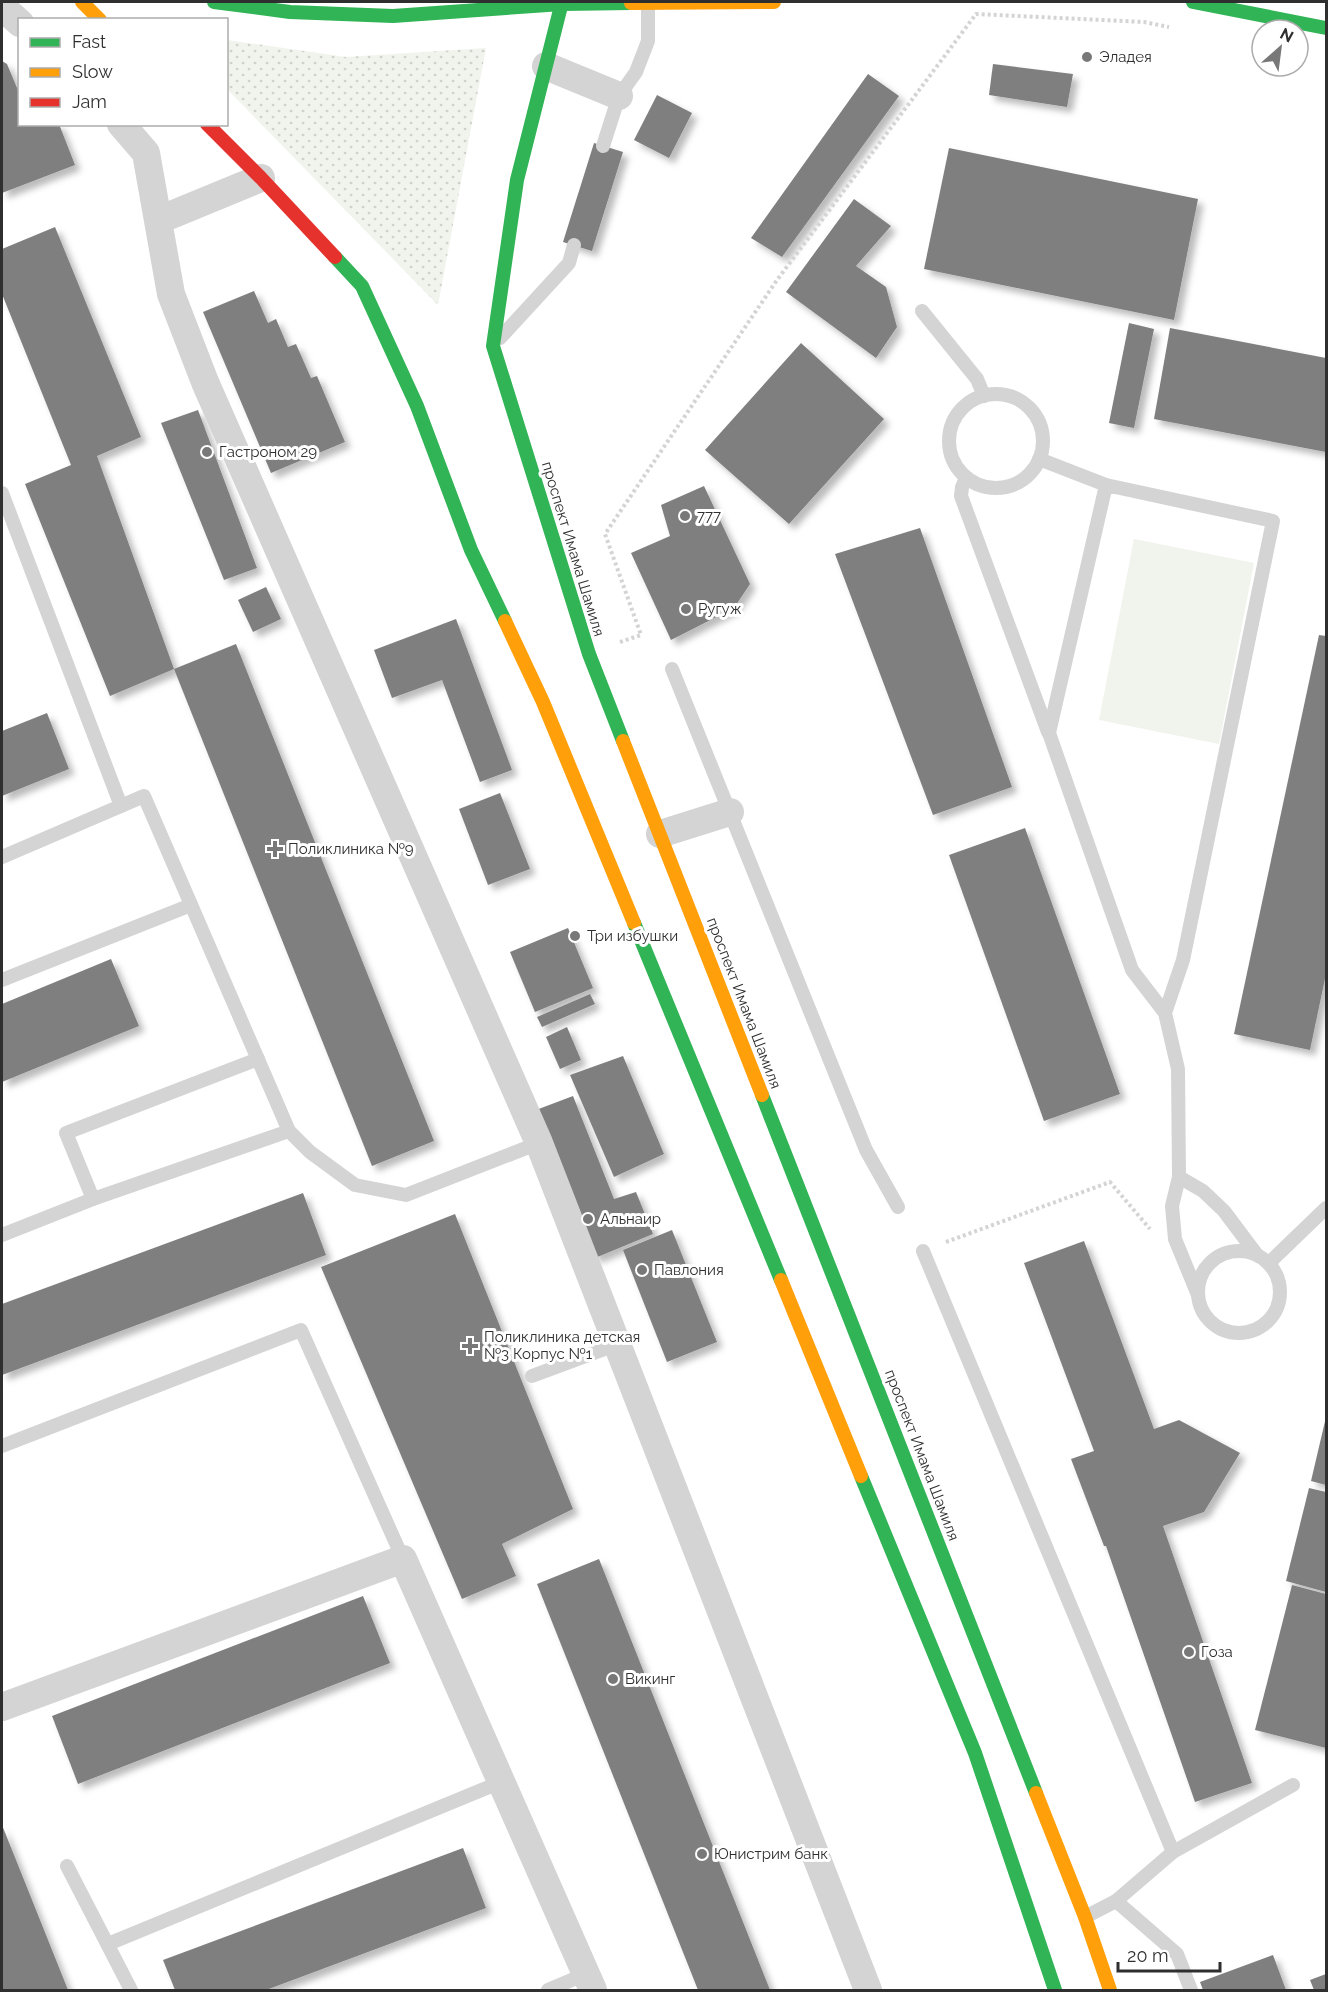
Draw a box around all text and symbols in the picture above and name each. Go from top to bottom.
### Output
legend [18,18,228,126]
north arrow [1250,18,1310,78]
text: N [1277,24,1297,46]
text: Fast [72,31,106,52]
place label: Эладея [1099,48,1152,66]
marker: Эладея [1080,50,1094,64]
text: Slow [72,61,113,82]
text: Jam [72,91,107,112]
place label: Гастроном 29 [219,443,317,461]
marker: Гастроном 29 [200,445,214,459]
street label: проспект Имама Шамиля [538,459,608,639]
place label: 777 [697,507,721,525]
marker: 777 [678,509,692,523]
place label: Ругуж [698,600,742,618]
marker: Ругуж [679,602,693,616]
marker: Поликлиника №9 [266,840,284,858]
place label: Поликлиника №9 [288,840,414,858]
street label: проспект Имама Шамиля [703,915,785,1091]
place label: Три избушки [587,927,678,945]
marker: Три избушки [568,929,582,943]
place label: Альнаир [600,1210,661,1228]
marker: Альнаир [581,1212,595,1226]
place label: Павлония [654,1261,724,1279]
marker: Павлония [635,1263,649,1277]
place label: Поликлиника детская №3 Корпус №1 [484,1328,640,1363]
marker: Поликлиника детская №3 Корпус №1 [461,1337,479,1355]
street label: проспект Имама Шамиля [881,1367,963,1543]
place label: Гоза [1201,1643,1233,1661]
marker: Гоза [1182,1645,1196,1659]
place label: Викинг [625,1670,675,1688]
marker: Викинг [606,1672,620,1686]
place label: Юнистрим банк [714,1845,828,1863]
marker: Юнистрим банк [695,1847,709,1861]
scale bar [1118,1935,1220,1973]
text: 20 m [1127,1945,1169,1966]

